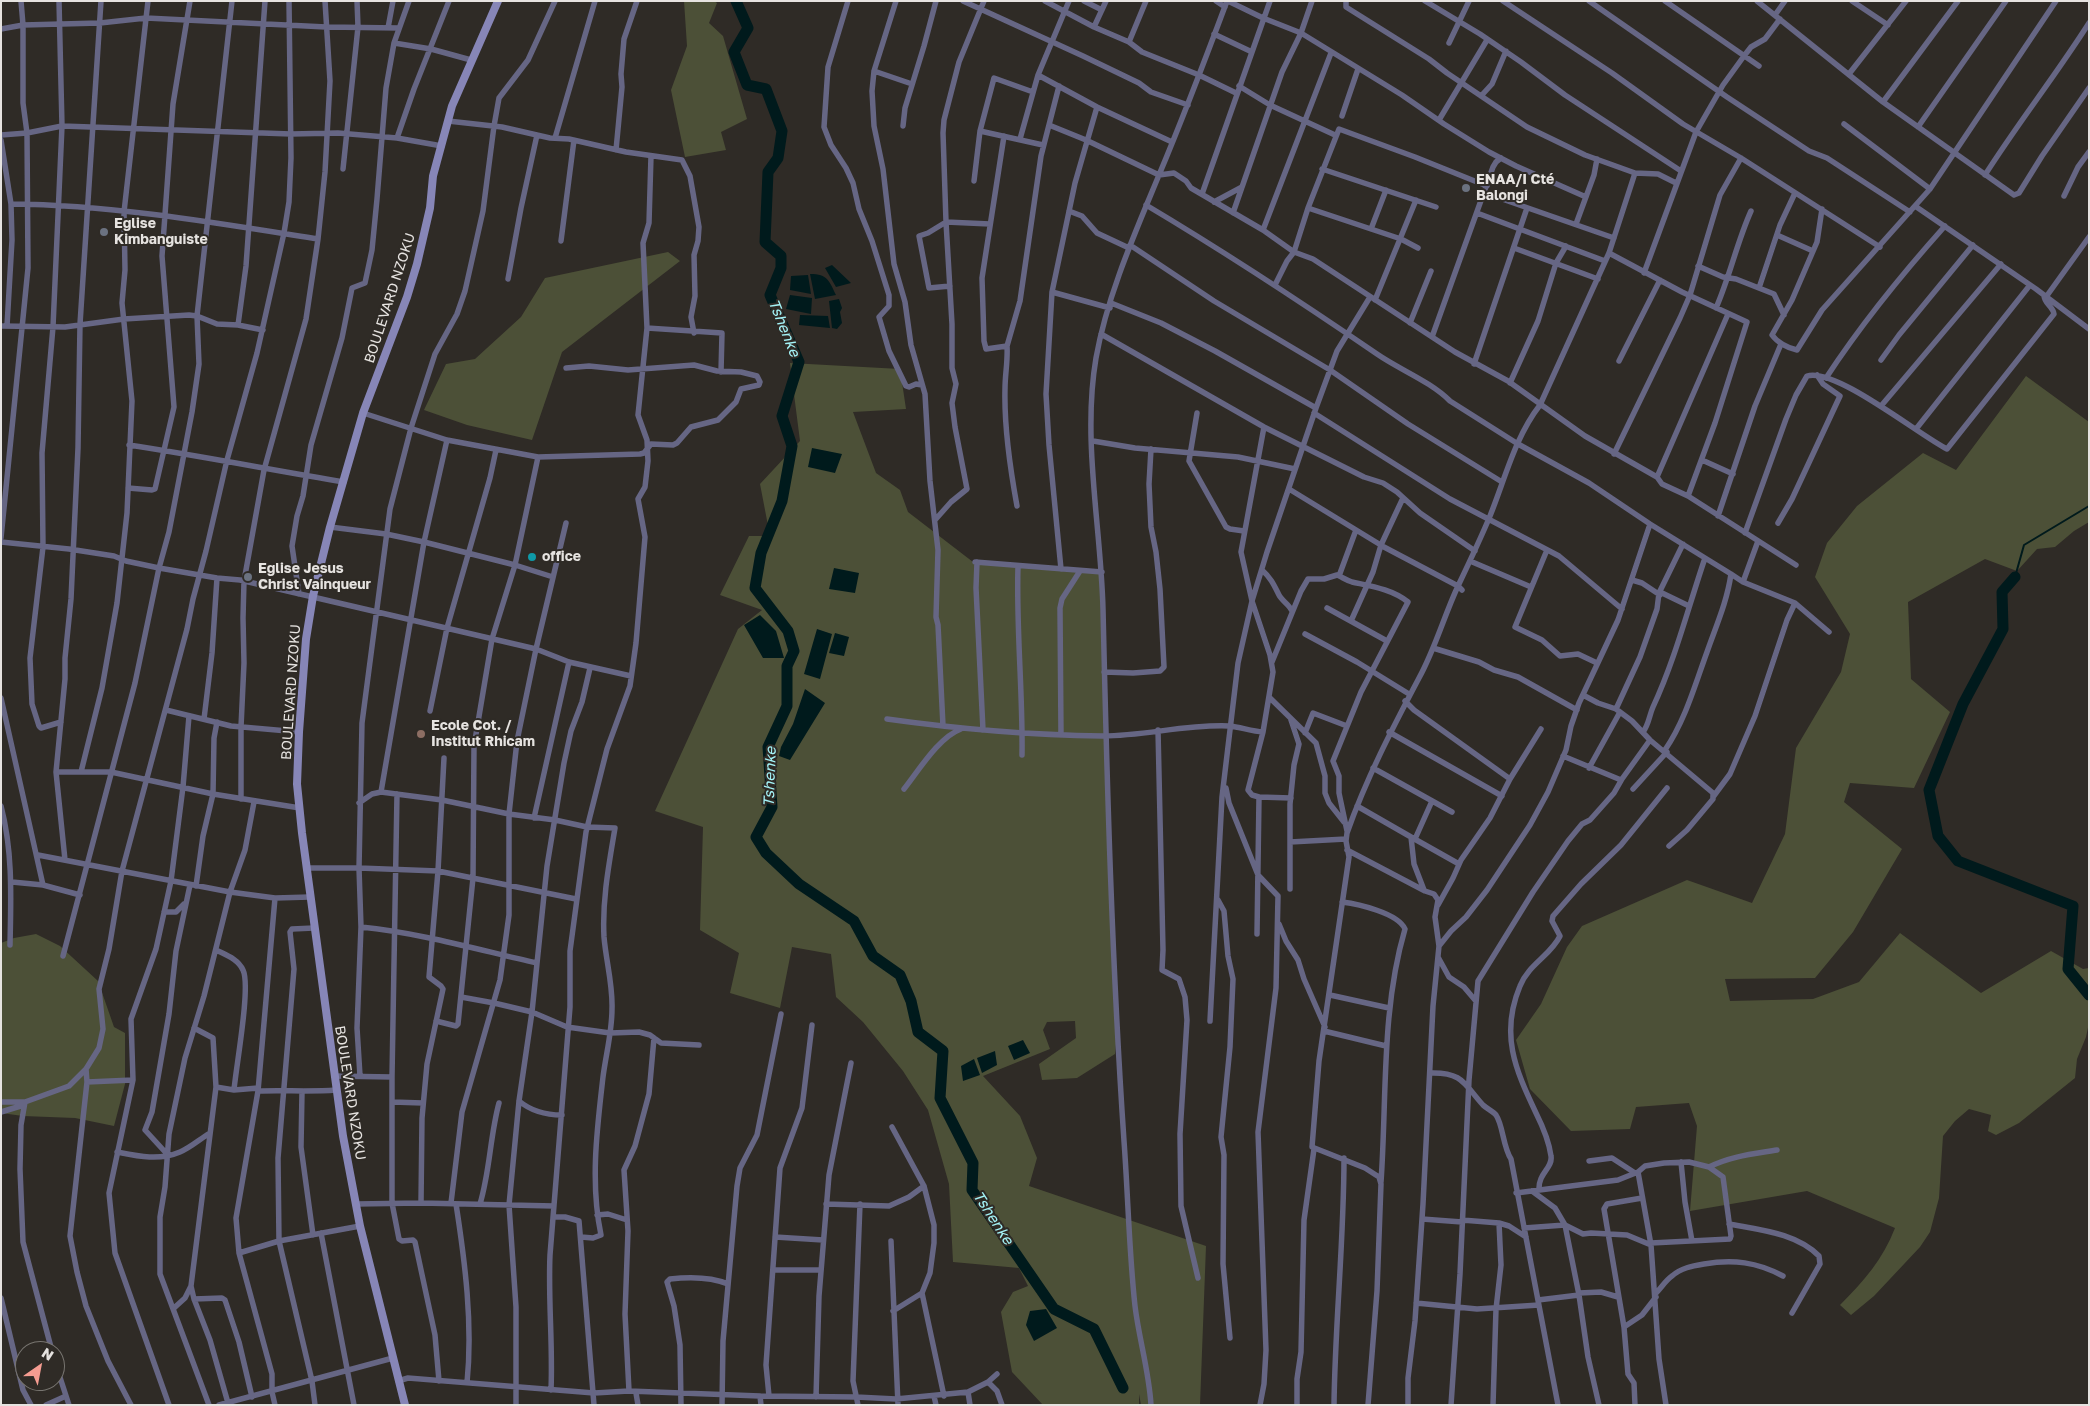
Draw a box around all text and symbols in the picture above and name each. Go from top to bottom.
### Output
place label: ENAA/I Cté Balongi [1476,172,1554,204]
marker: ENAA/I Cté Balongi [1460,182,1472,194]
place label: Eglise Kimbanguiste [114,216,208,248]
marker: Eglise Kimbanguiste [98,226,110,238]
street label: BOULEVARD NZOKU [361,231,419,365]
water label: Tshenke [764,297,804,359]
place label: office [542,549,581,565]
marker: office [526,551,538,563]
place label: Eglise Jesus Christ Vainqueur [258,561,371,594]
marker: Eglise Jesus Christ Vainqueur [242,571,254,583]
street label: BOULEVARD NZOKU [278,624,304,760]
place label: Ecole Cot. / Institut Rhicam [431,718,535,750]
marker: Ecole Cot. / Institut Rhicam [415,728,427,740]
water label: Tshenke [760,747,780,807]
street label: BOULEVARD NZOKU [331,1025,369,1161]
water label: Tshenke [969,1188,1017,1248]
north arrow [15,1341,65,1391]
text: N [39,1344,57,1364]

